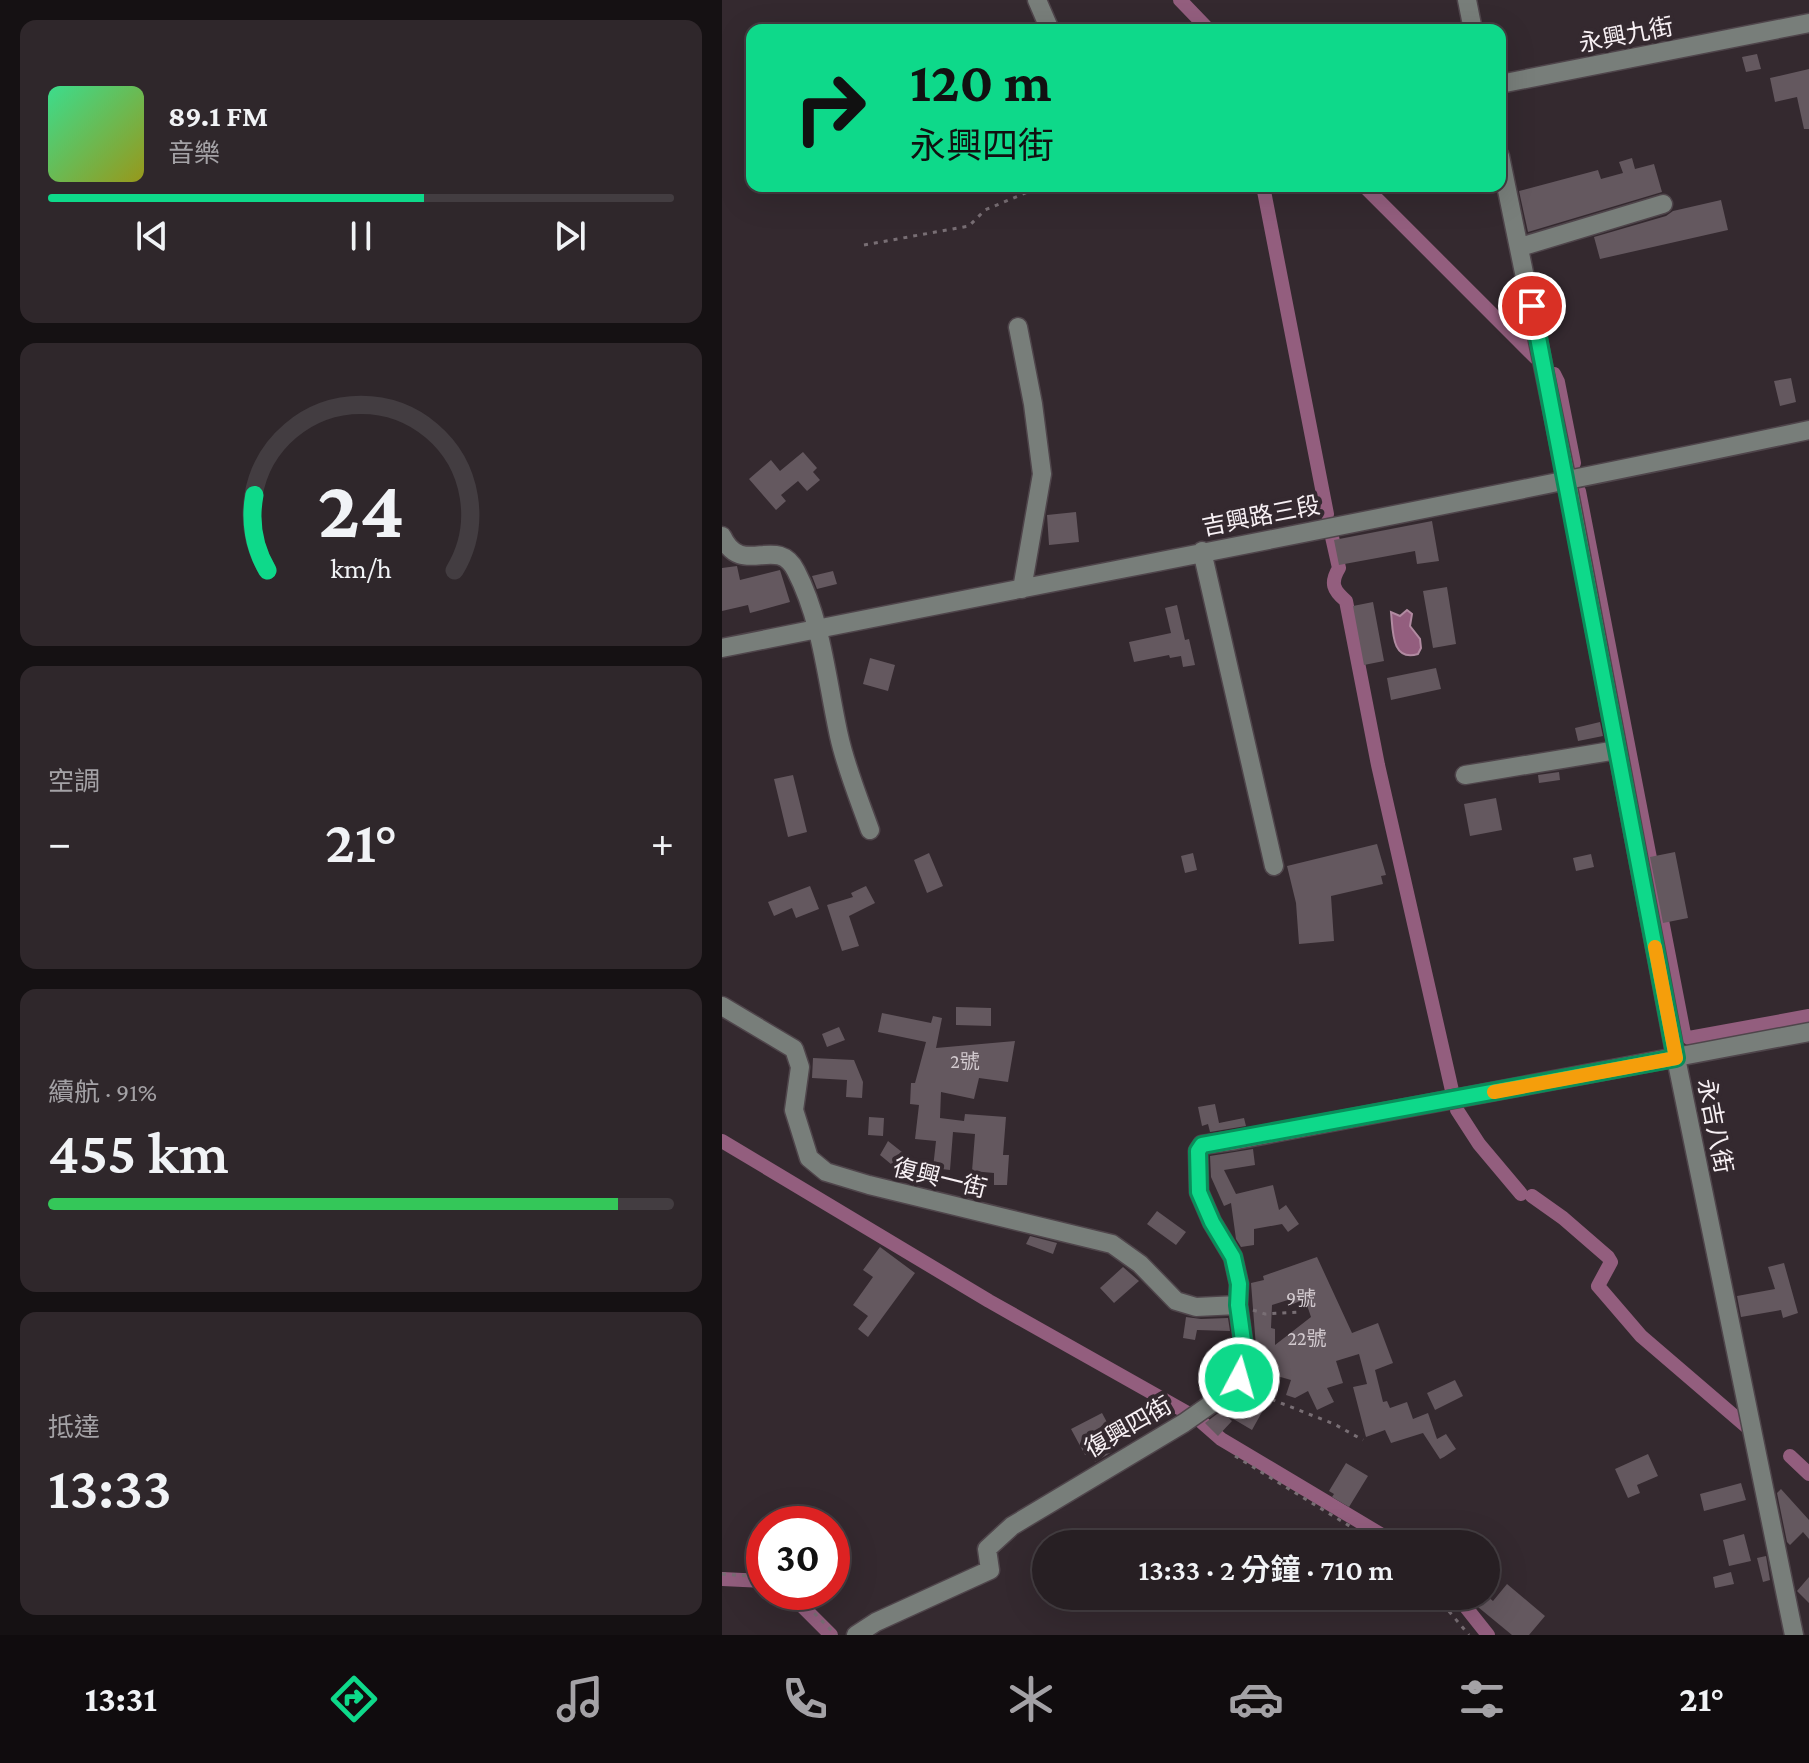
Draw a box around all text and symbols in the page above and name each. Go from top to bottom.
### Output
street label: 永興九街 [1576,12,1676,57]
text: 120 m [910,51,1052,113]
icon: right [778,56,882,160]
text: 89.1 FM [168,99,268,132]
text: 永興四街 [910,126,1054,166]
text: 音樂 [168,139,220,168]
icon: previous [130,214,174,258]
icon: pause [339,214,383,258]
icon: next [548,214,592,258]
pin [1498,272,1566,340]
icon: arrive [1510,284,1554,328]
text: 24 [317,461,405,554]
street label: 吉興路三段 [1199,491,1322,540]
text: km/h [330,552,392,584]
text: 空調 [48,767,100,796]
text: 21° [325,808,397,875]
text: − [48,818,71,866]
text: + [651,818,674,866]
house number: 2號 [950,1050,980,1072]
street label: 永吉八街 [1693,1076,1738,1176]
text: 續航 · 91% [48,1078,157,1107]
text: 455 km [48,1119,229,1186]
street label: 復興一街 [890,1153,990,1202]
house number: 9號 [1286,1287,1316,1309]
house number: 22號 [1288,1327,1326,1349]
position arrow [1197,1336,1281,1420]
street label: 復興四街 [1079,1391,1176,1462]
text: 抵達 [48,1413,100,1442]
text: 13:33 [48,1454,172,1521]
speed limit sign: 30 [746,1506,850,1610]
text: 13:33 · 2 分鐘 · 710 m [1139,1553,1394,1586]
icon: directions [326,1671,382,1727]
icon: music [552,1671,608,1727]
icon: phone [777,1671,833,1727]
icon: climate [1003,1671,1059,1727]
icon: car [1228,1671,1284,1727]
icon: filters [1454,1671,1510,1727]
text: 13:31 [85,1679,157,1719]
text: 21° [1679,1679,1724,1719]

